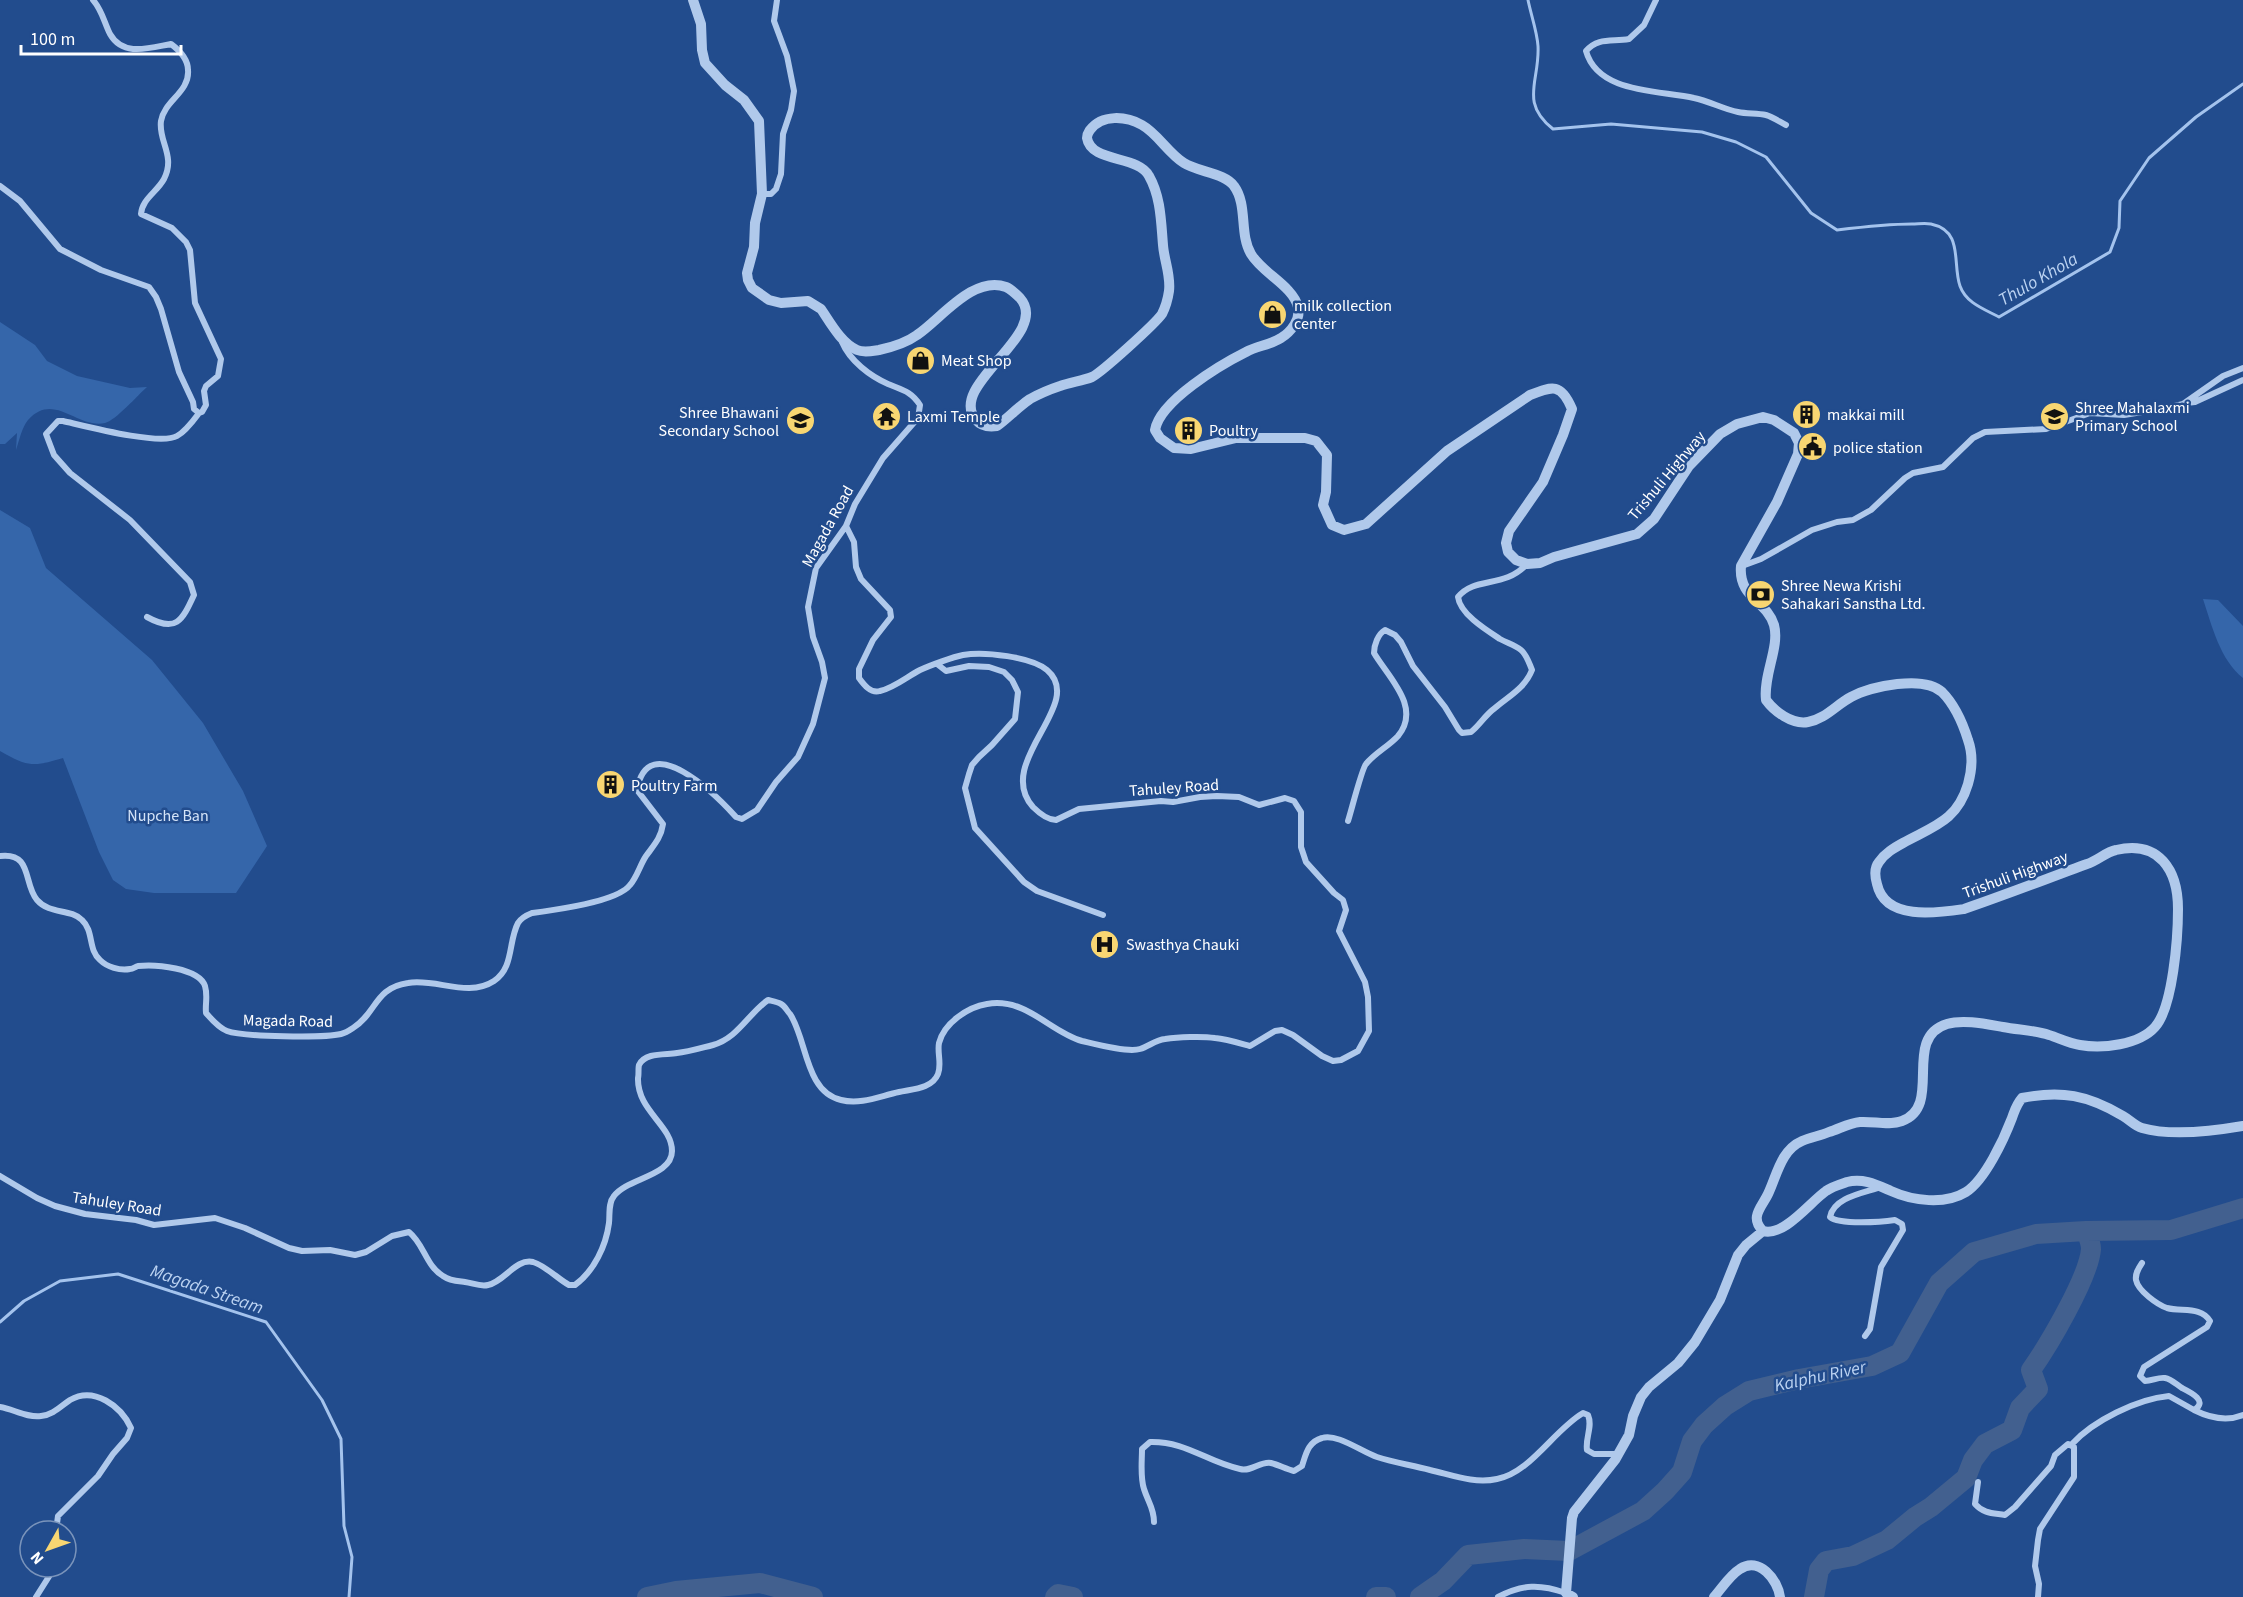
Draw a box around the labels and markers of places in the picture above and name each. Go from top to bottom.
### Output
place label: milk collection center [1294,295,1392,335]
shop icon: milk collection center [1257,298,1289,330]
shop icon: Meat Shop [904,344,936,376]
place label: Meat Shop [941,350,1012,372]
place label: Shree Mahalaxmi Primary School [2075,397,2190,437]
building icon: makkai mill [1790,398,1822,430]
temple icon: Laxmi Temple [870,400,902,432]
school or university icon: Shree Mahalaxmi Primary School [2038,400,2070,432]
place label: Shree Bhawani Secondary School [659,402,779,442]
place label: makkai mill [1827,404,1905,426]
school or university icon: Shree Bhawani Secondary School [784,405,816,437]
place label: Laxmi Temple [907,406,1000,428]
building icon: Poultry [1172,414,1204,446]
place label: Poultry [1209,420,1258,442]
public building icon: police station [1796,431,1828,463]
place label: police station [1833,437,1923,459]
place label: Shree Newa Krishi Sahakari Sanstha Ltd. [1781,575,1926,615]
bank icon: Shree Newa Krishi Sahakari Sanstha Ltd. [1744,578,1776,610]
building icon: Poultry Farm [594,769,626,801]
place label: Poultry Farm [631,775,717,797]
hospital icon: Swasthya Chauki [1089,928,1121,960]
place label: Swasthya Chauki [1126,934,1239,956]

